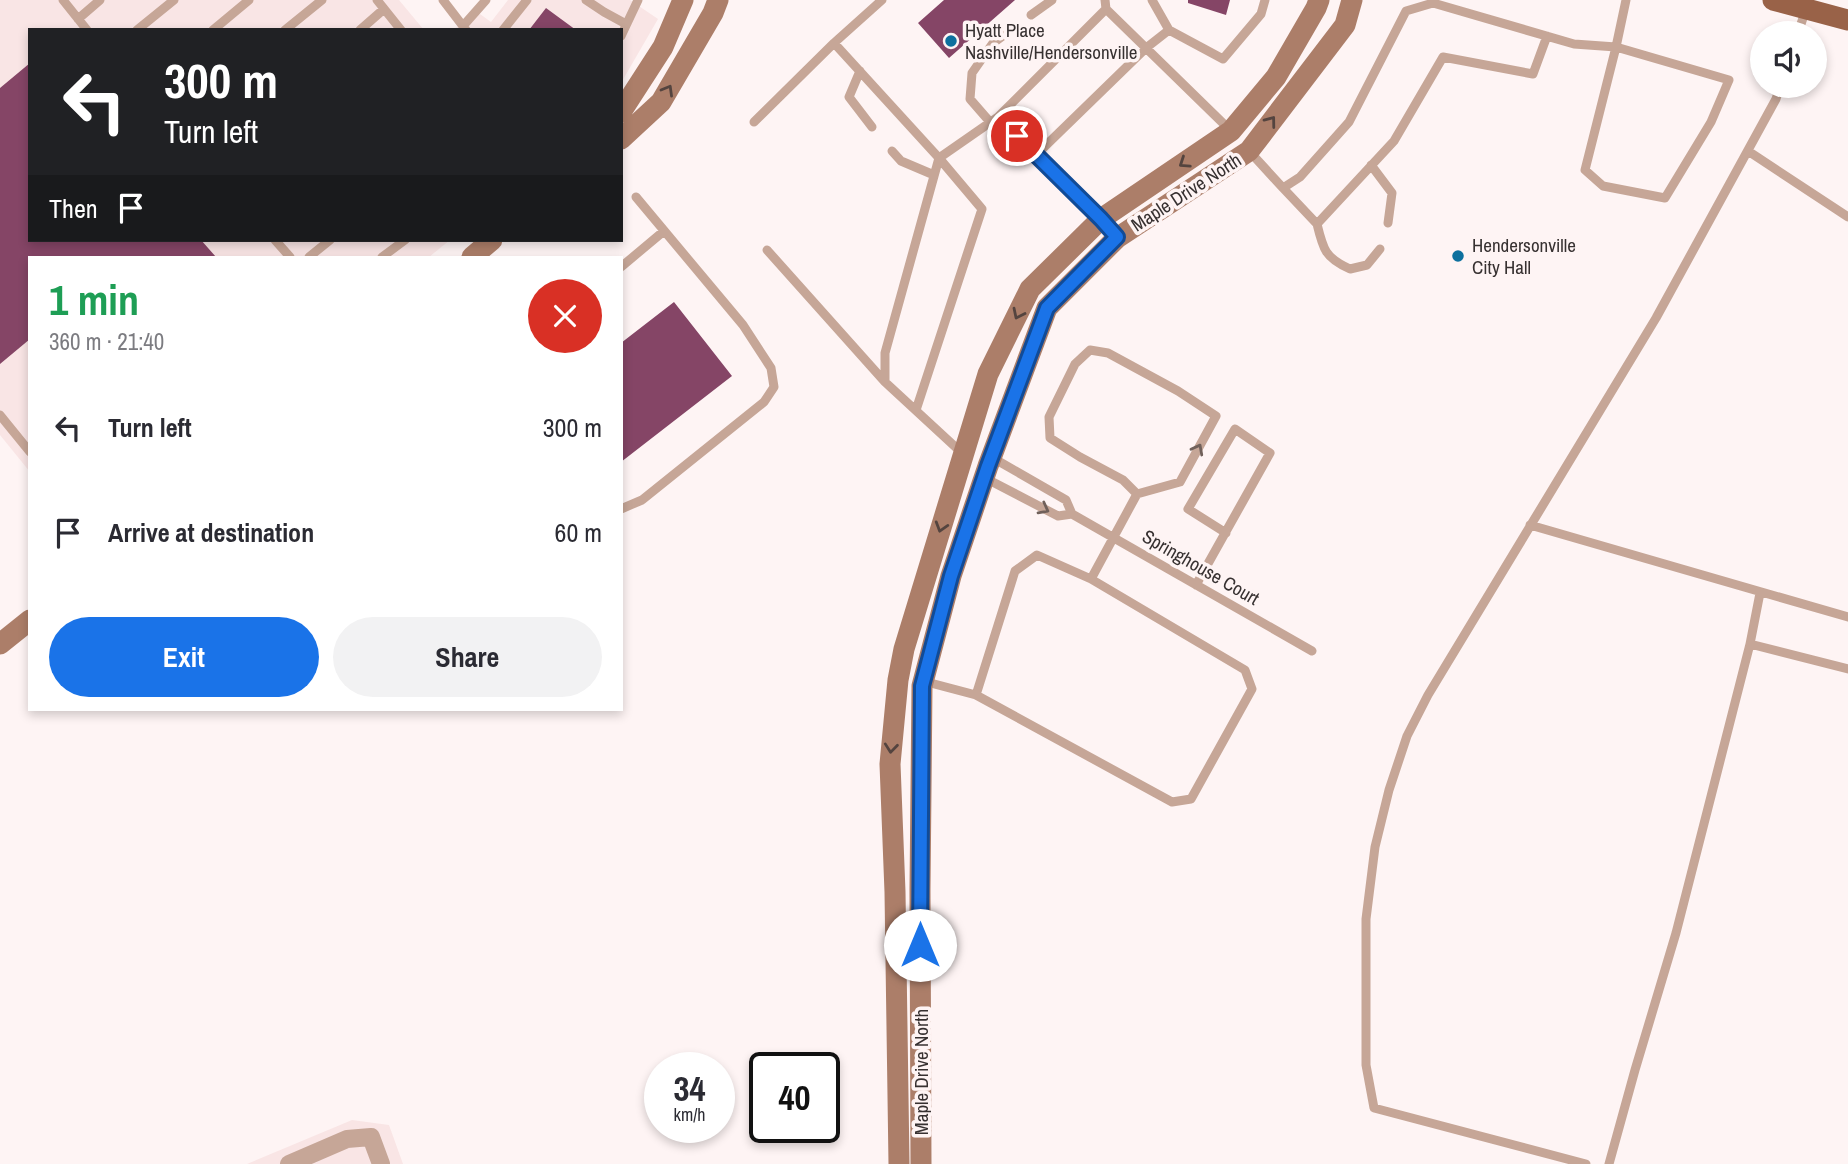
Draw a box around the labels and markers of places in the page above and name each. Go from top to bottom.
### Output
place label: Hyatt Place Nashville/Hendersonville [965,17,1137,65]
marker: Hyatt Place Nashville/Hendersonville [943,33,959,49]
pin [987,106,1047,166]
place label: Hendersonville City Hall [1472,232,1576,280]
marker: Hendersonville City Hall [1450,248,1466,264]

